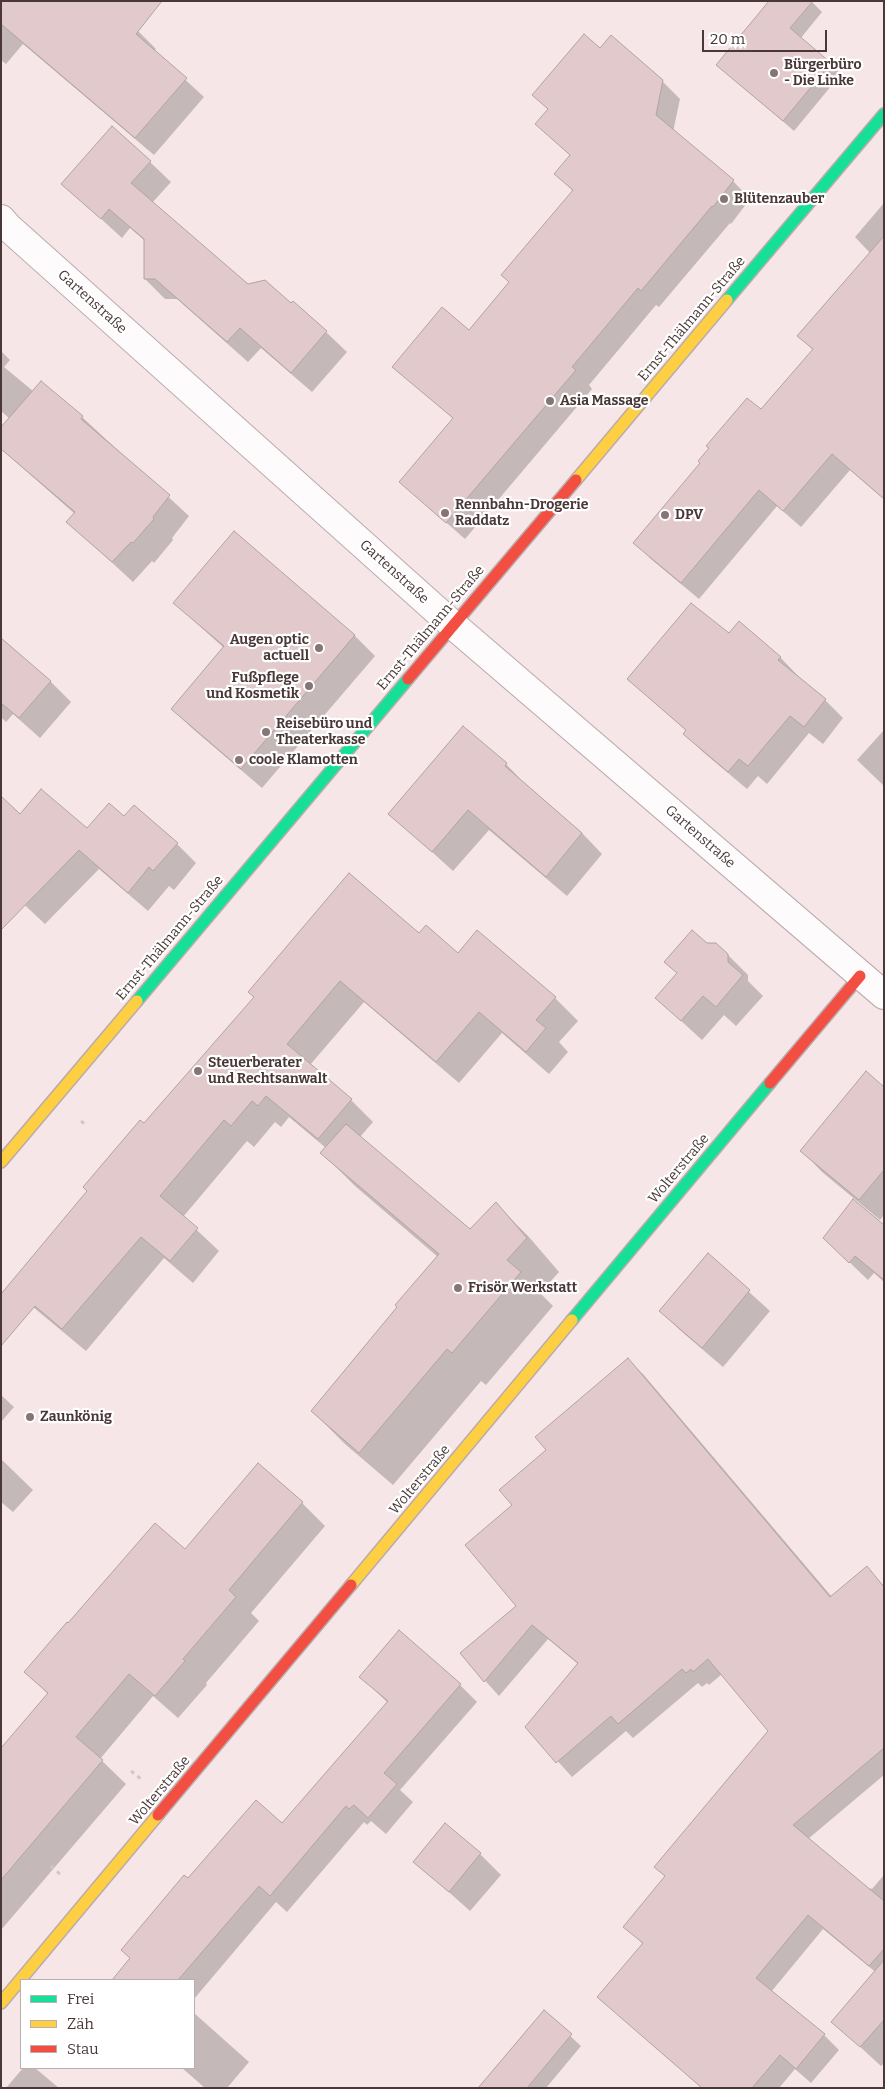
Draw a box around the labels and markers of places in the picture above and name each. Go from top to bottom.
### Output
place label: Bürgerbüro - Die Linke [784,57,862,90]
marker: Bürgerbüro - Die Linke [768,67,780,79]
place label: Blütenzauber [734,191,824,207]
marker: Blütenzauber [718,193,730,205]
place label: Asia Massage [560,393,649,409]
marker: Asia Massage [544,395,556,407]
place label: Rennbahn-Drogerie Raddatz [455,497,588,530]
marker: Rennbahn-Drogerie Raddatz [439,507,451,519]
place label: DPV [675,507,703,523]
marker: DPV [659,509,671,521]
place label: Augen optic actuell [230,632,309,664]
marker: Augen optic actuell [313,642,325,654]
place label: Fußpflege und Kosmetik [206,670,299,702]
marker: Fußpflege und Kosmetik [303,680,315,692]
place label: Reisebüro und Theaterkasse [276,716,372,749]
marker: Reisebüro und Theaterkasse [260,726,272,738]
place label: coole Klamotten [249,752,358,768]
marker: coole Klamotten [233,754,245,766]
place label: Steuerberater und Rechtsanwalt [208,1055,328,1088]
marker: Steuerberater und Rechtsanwalt [192,1065,204,1077]
place label: Frisör Werkstatt [468,1280,577,1296]
marker: Frisör Werkstatt [452,1282,464,1294]
place label: Zaunkönig [40,1409,112,1425]
marker: Zaunkönig [24,1411,36,1423]

